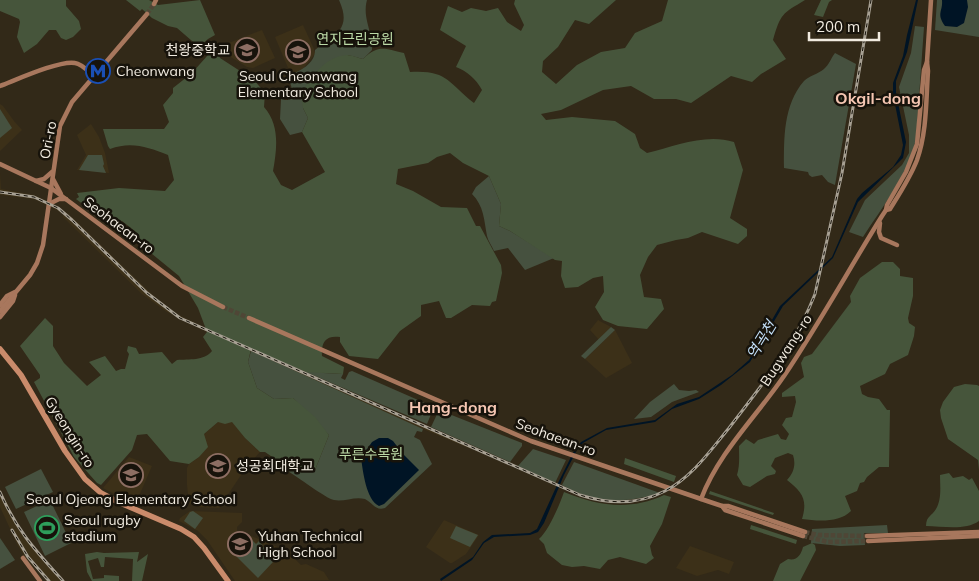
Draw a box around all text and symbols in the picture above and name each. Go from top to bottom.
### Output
scale bar [809,10,879,42]
text: 200 m [816,17,860,36]
park label: 연지근린공원 [316,30,394,48]
school or university icon: 천왕중학교 [234,37,260,63]
school or university icon: Seoul Cheonwang Elementary School [285,39,311,65]
place label: 천왕중학교 [166,41,230,59]
metro station icon: Cheonwang [85,58,111,84]
place label: Cheonwang [116,62,195,80]
place label: Seoul Cheonwang Elementary School [238,67,358,101]
district label: Okgil-dong [835,88,921,108]
street label: Ori-ro [36,120,60,160]
street label: Seohaean-ro [80,192,158,258]
street label: Bugwang-ro [756,311,816,389]
water label: 역곡천 [742,316,781,363]
street label: Gyeongin-ro [41,393,99,471]
district label: Hang-dong [409,397,497,417]
street label: Seohaean-ro [513,414,599,460]
park label: 푸른수목원 [339,445,403,463]
school or university icon: 성공회대학교 [205,453,231,479]
place label: 성공회대학교 [236,457,313,475]
school or university icon: Seoul Ojeong Elementary School [118,462,144,488]
place label: Seoul Ojeong Elementary School [26,490,236,508]
place label: Seoul rugby stadium [64,511,141,545]
sports icon: Seoul rugby stadium [34,515,60,541]
place label: Yuhan Technical High School [257,527,362,561]
school or university icon: Yuhan Technical High School [227,531,253,557]

